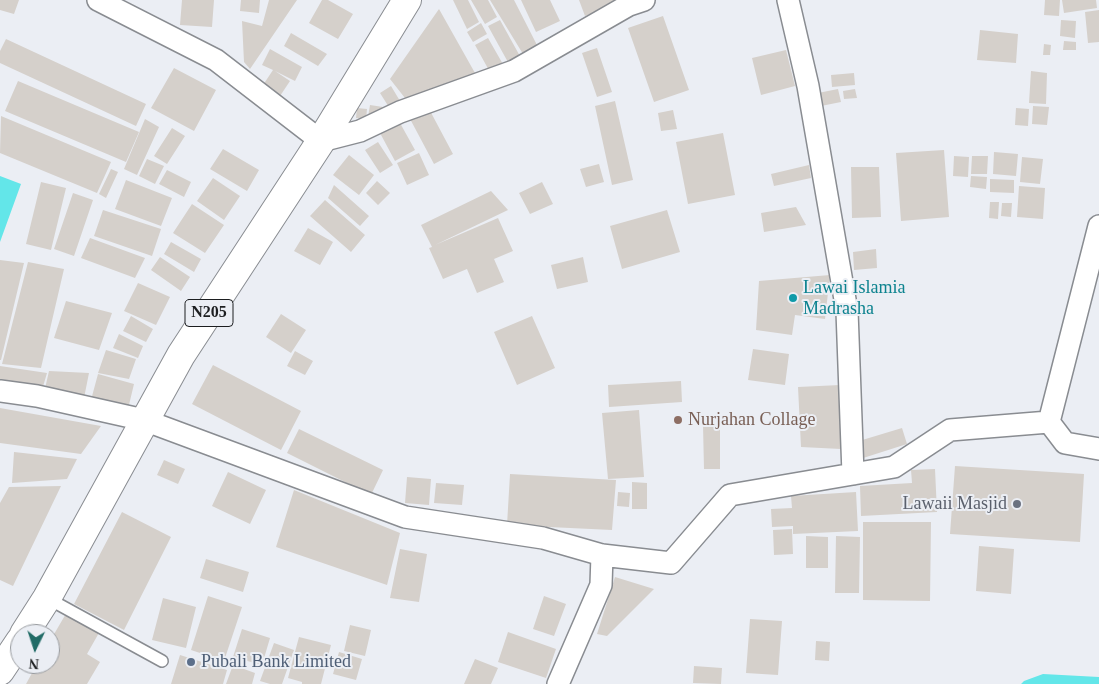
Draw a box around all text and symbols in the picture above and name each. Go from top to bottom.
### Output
place label: Lawai Islamia Madrasha [803,277,905,320]
marker: Lawai Islamia Madrasha [787,292,799,304]
road number: N205 [185,300,233,326]
place label: Nurjahan Collage [688,409,815,431]
marker: Nurjahan Collage [672,414,684,426]
place label: Lawaii Masjid [903,493,1007,515]
marker: Lawaii Masjid [1011,498,1023,510]
north arrow [10,624,60,674]
place label: Pubali Bank Limited [201,651,351,673]
text: N [28,656,40,671]
marker: Pubali Bank Limited [185,656,197,668]

